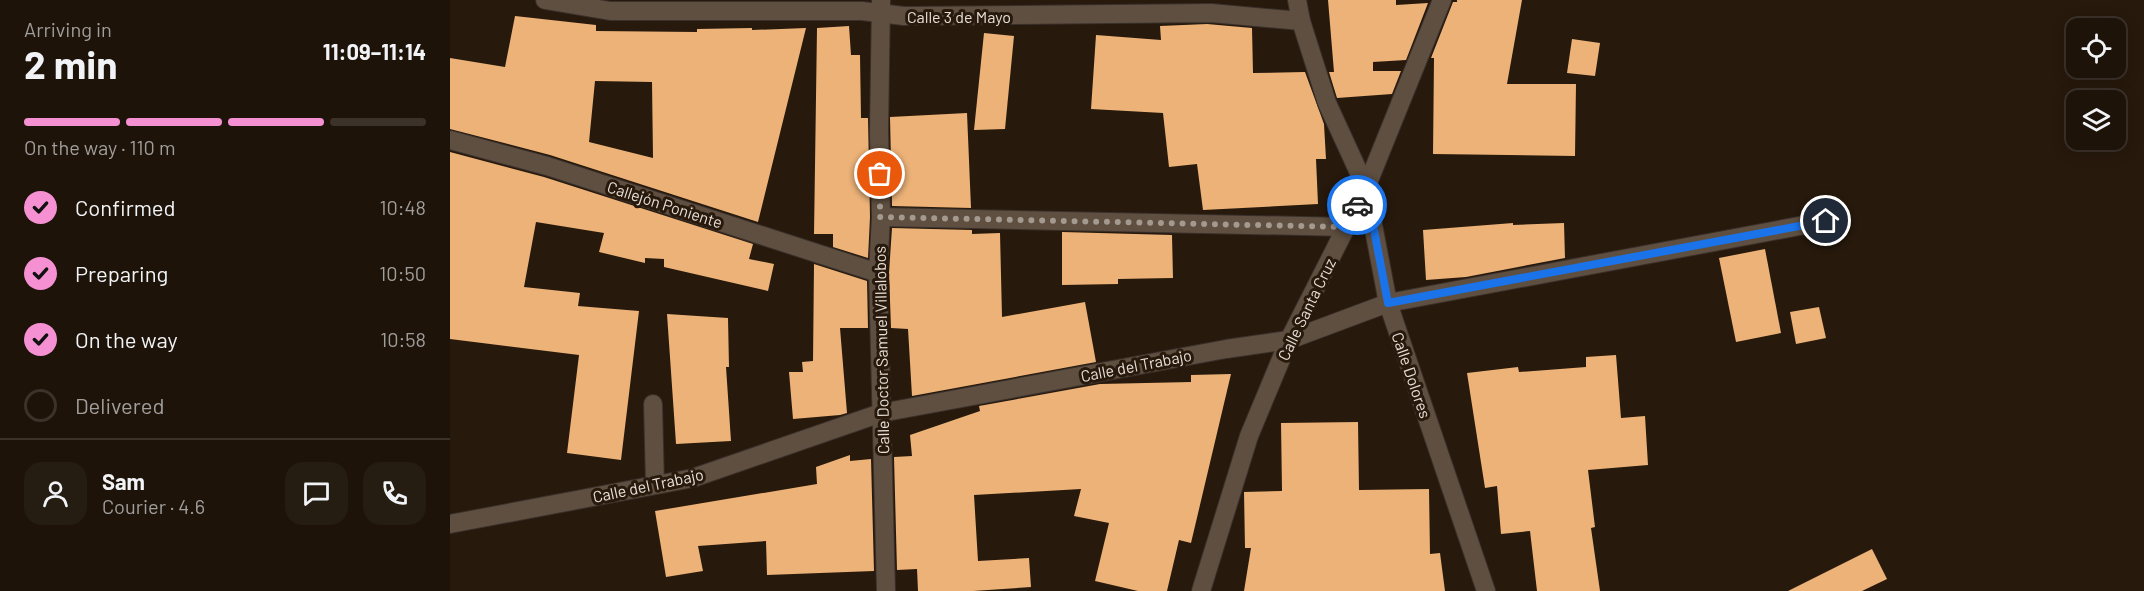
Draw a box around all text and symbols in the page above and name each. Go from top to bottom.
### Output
street label: Calle 3 de Mayo [907,7,1011,26]
text: Arriving in [24,17,112,41]
map controls [2066,18,2126,150]
button: locate [2066,18,2126,78]
text: 11:09–11:14 [323,38,426,64]
text: 2 min [24,40,117,87]
button: layers [2066,90,2126,150]
text: On the way · 110 m [24,135,175,159]
pin [854,148,905,199]
icon: bag [863,157,896,190]
courier [1327,175,1387,235]
street label: Callejón Poniente [605,176,725,232]
icon: car [1341,189,1374,222]
icon: check [24,191,57,224]
text: Confirmed [75,194,175,220]
text: 10:48 [379,195,426,219]
pin [1800,195,1851,246]
icon: home [1809,204,1842,237]
street label: Calle Doctor Samuel Villalobos [870,246,892,454]
street label: Calle Santa Cruz [1273,255,1339,363]
icon: check [24,257,57,290]
text: Preparing [75,260,168,286]
text: 10:50 [379,261,426,285]
icon: check [24,323,57,356]
text: On the way [75,326,178,352]
text: 10:58 [380,327,426,351]
street label: Calle Dolores [1388,329,1436,421]
street label: Calle del Trabajo [1079,345,1193,385]
text: Delivered [75,392,164,418]
button: person [24,462,87,525]
button: chat [285,462,348,525]
button: phone [363,462,426,525]
street label: Calle del Trabajo [591,464,705,506]
text: Sam [102,468,145,494]
text: Courier · 4.6 [102,494,205,518]

